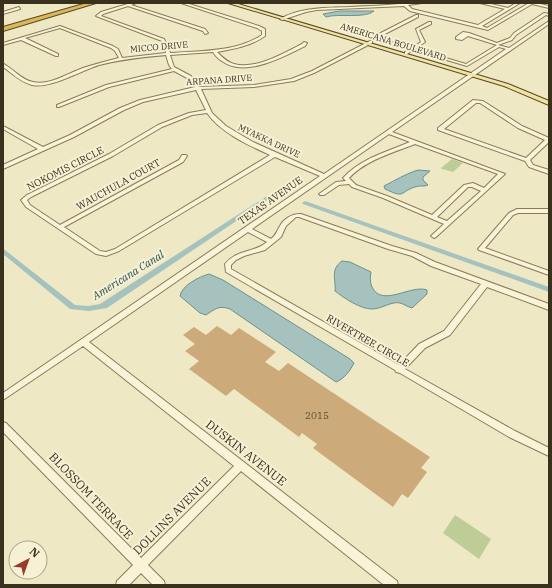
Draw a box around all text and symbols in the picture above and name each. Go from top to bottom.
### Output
street label: AMERICANA BOULEVARD [339,20,447,63]
street label: MICCO DRIVE [129,38,189,55]
street label: ARPANA DRIVE [186,72,253,87]
street label: MYAKKA DRIVE [236,121,302,160]
street label: NOKOMIS CIRCLE [25,143,106,193]
street label: WAUCHULA COURT [74,156,163,213]
street label: TEXAS AVENUE [235,173,305,227]
water label: Americana Canal [89,247,167,303]
street label: RIVERTREE CIRCLE [324,311,411,369]
house number: 2015 [305,409,329,422]
street label: DUSKIN AVENUE [203,416,290,489]
street label: BLOSSOM TERRACE [46,449,137,542]
street label: DOLLINS AVENUE [130,474,214,558]
north arrow [8,540,48,580]
text: N [27,544,43,561]

